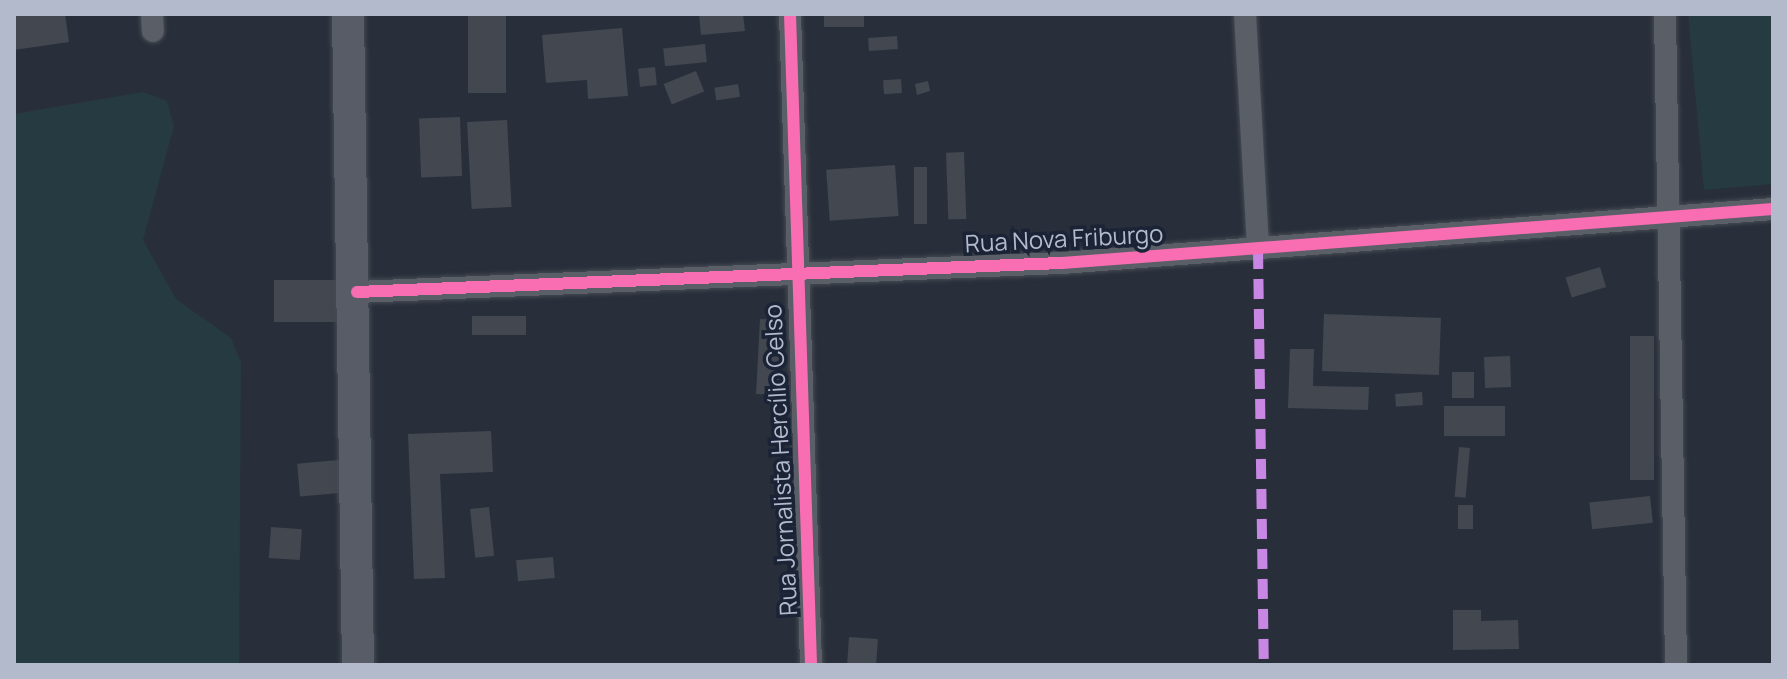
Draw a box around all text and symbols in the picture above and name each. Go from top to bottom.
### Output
street label: Rua Nova Friburgo [964,218,1164,258]
street label: Rua Jornalista Hercílio Celso [757,304,803,616]

